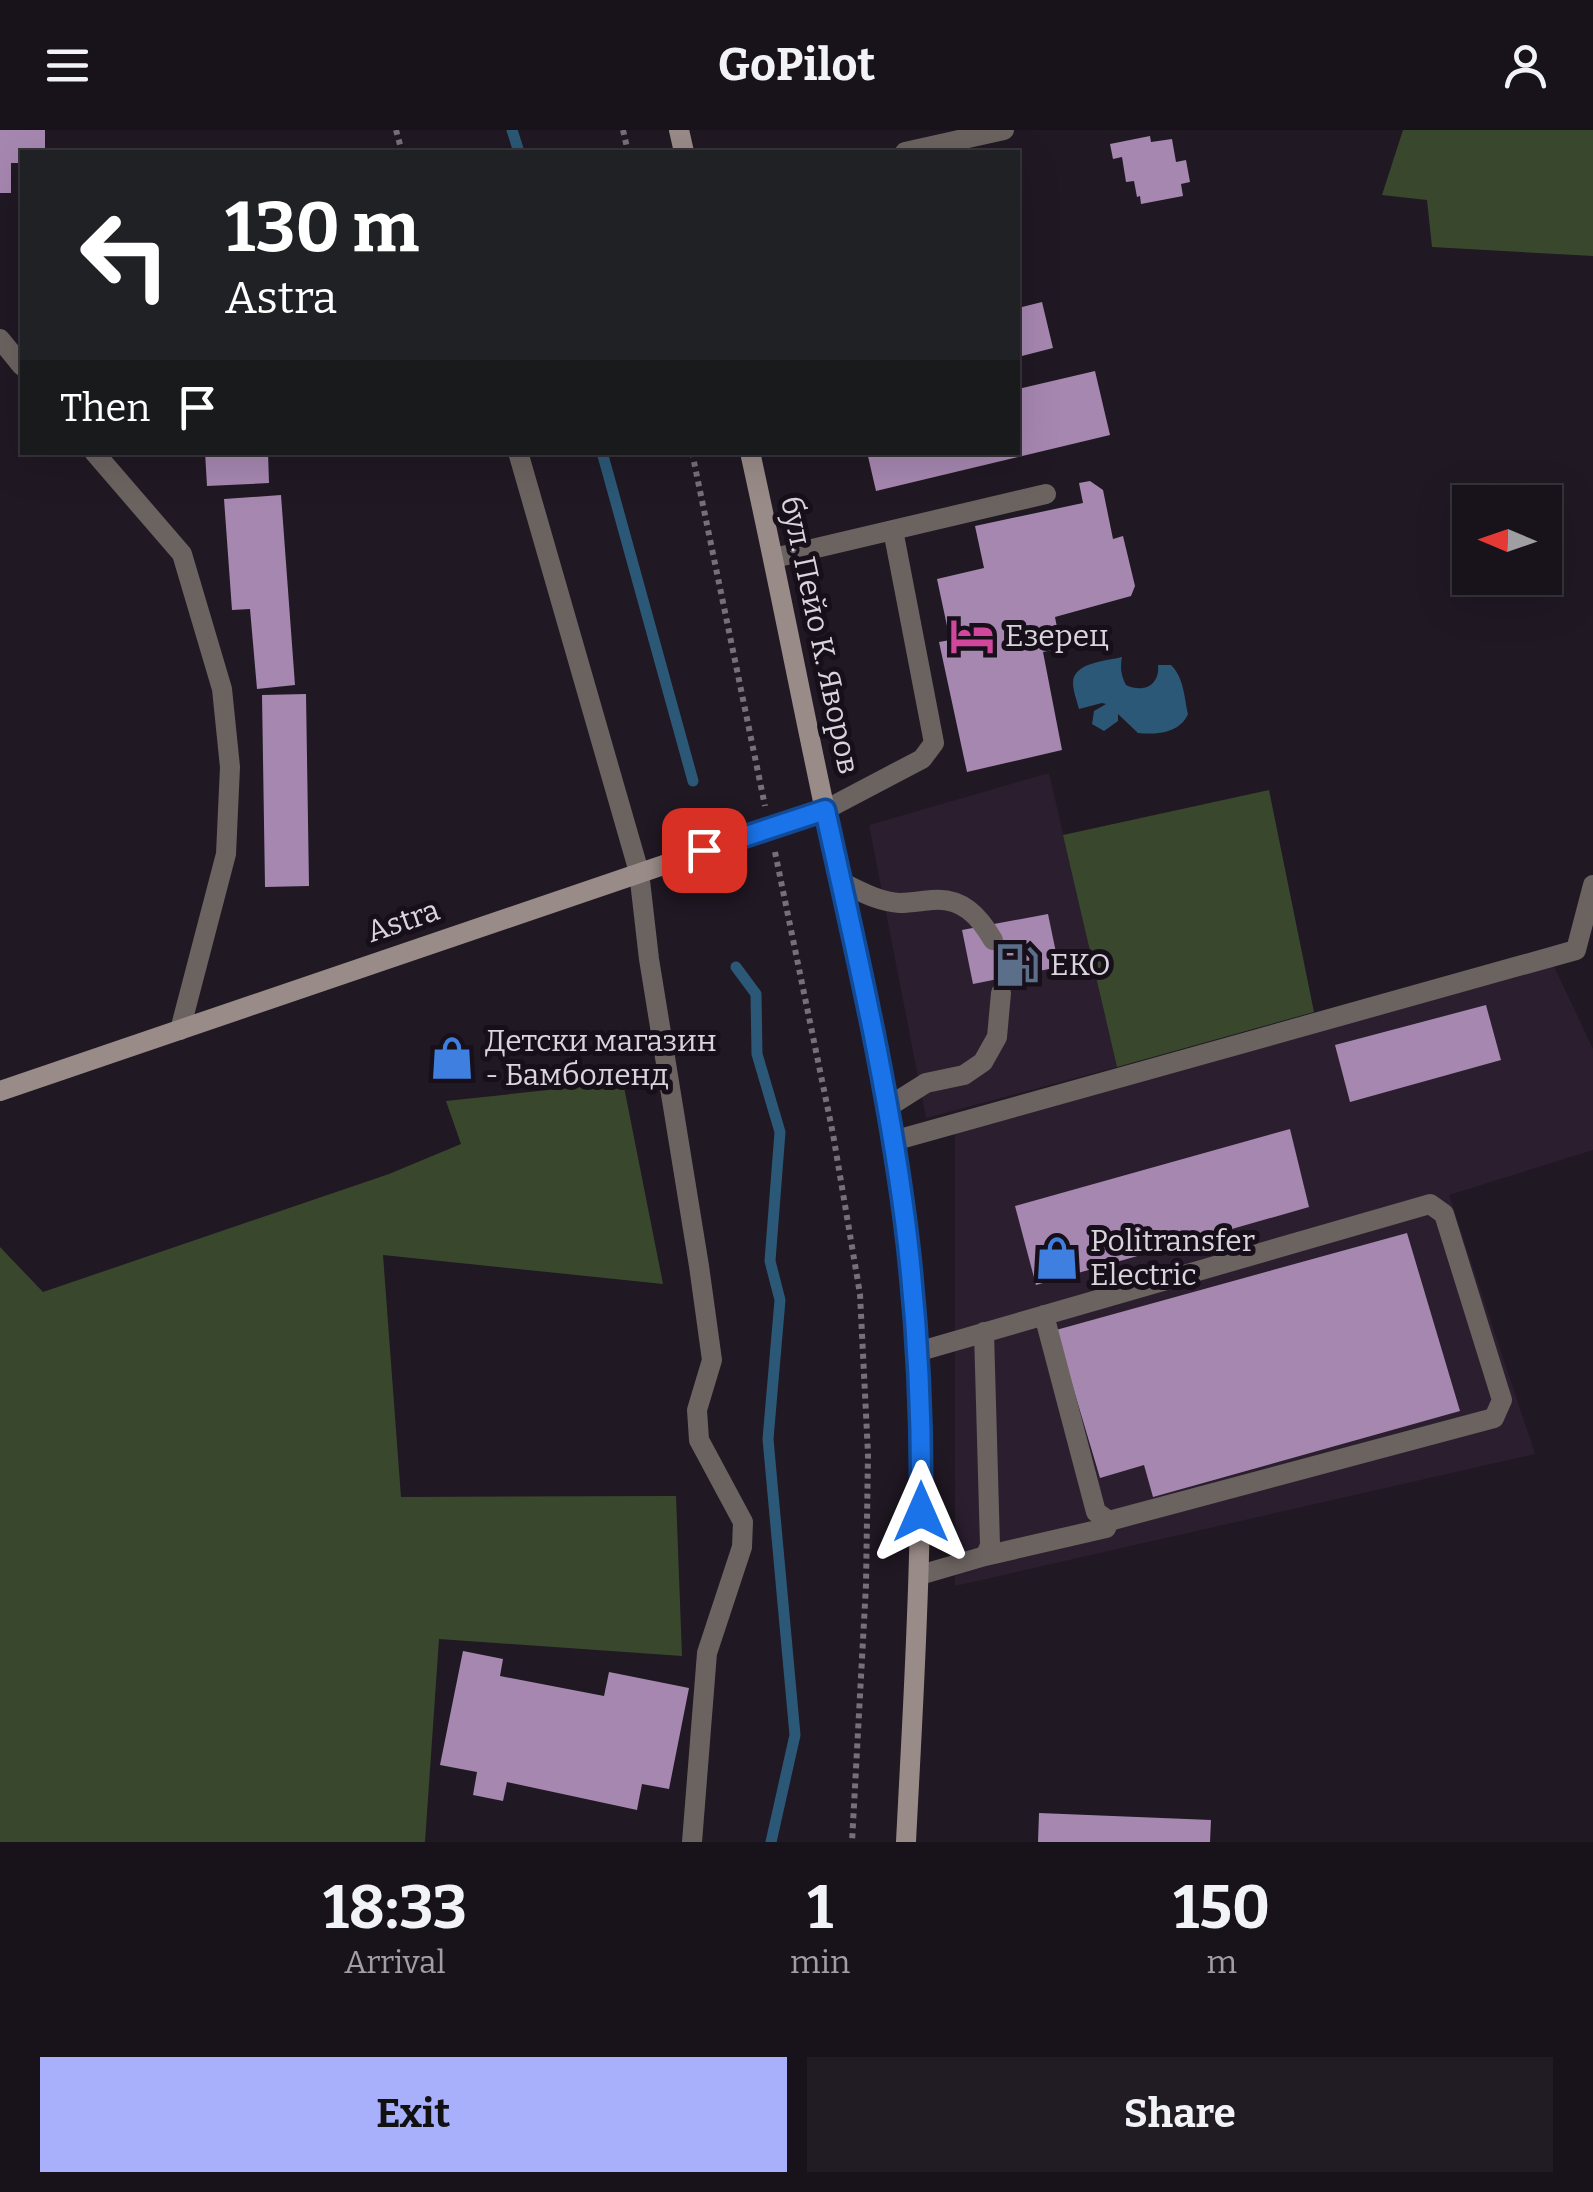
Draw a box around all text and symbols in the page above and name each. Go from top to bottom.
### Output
icon: menu [40,38,95,93]
text: GoPilot [718,38,875,92]
icon: person [1498,38,1553,93]
text: 130 m [225,186,419,270]
icon: left [60,190,190,320]
text: Astra [225,271,337,325]
icon: arrive [170,380,225,435]
text: Then [60,385,150,431]
north arrow [1452,485,1562,595]
map controls [1452,485,1562,595]
street label: бул. Пейо К. Яворов [773,493,867,777]
hotel icon: Езерец [948,612,996,660]
place label: Езерец [1005,618,1109,654]
pin [662,808,747,893]
icon: arrive [677,823,732,878]
street label: Astra [362,892,444,950]
fuel station icon: EKO [993,941,1041,989]
place label: EKO [1050,947,1111,983]
place label: Детски магазин - Бамболенд [485,1023,717,1093]
shop icon: Детски магазин - Бамболенд [428,1034,476,1082]
place label: Politransfer Electric [1090,1223,1255,1293]
shop icon: Politransfer Electric [1033,1234,1081,1282]
position arrow [869,1460,973,1564]
text: 18:33 [323,1872,467,1944]
text: 1 [807,1872,833,1944]
text: 150 [1173,1872,1270,1944]
text: Arrival [344,1943,446,1981]
text: min [790,1943,850,1981]
text: m [1206,1943,1237,1981]
button: Exit [40,2057,787,2172]
button: Share [807,2057,1553,2172]

